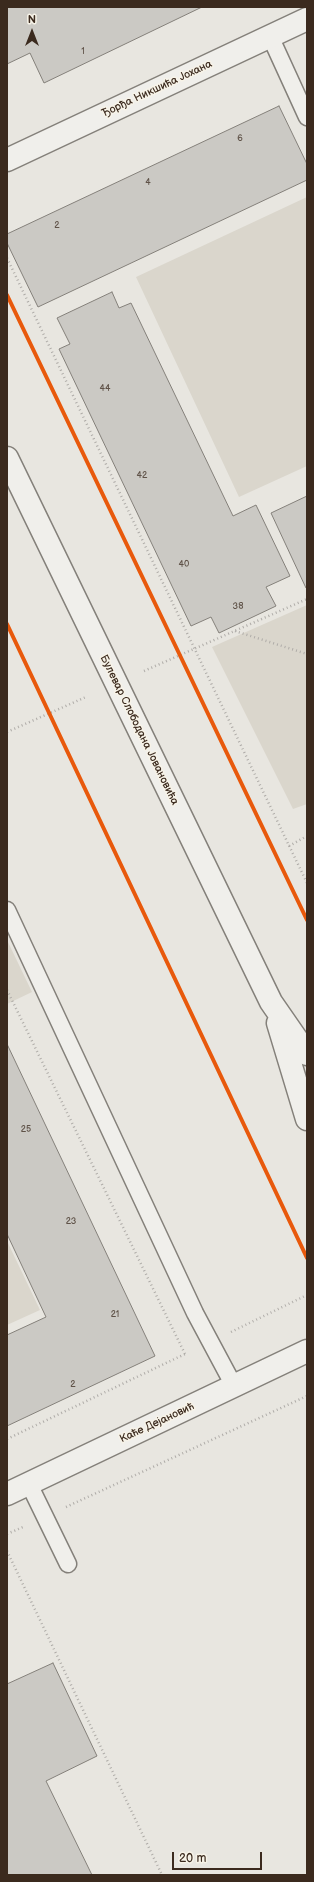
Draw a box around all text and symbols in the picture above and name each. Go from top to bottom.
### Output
north arrow [12,12,52,52]
text: N [28,13,36,26]
house number: 1 [81,47,85,57]
street label: Ђорђа Никшића Јохана [100,58,214,120]
house number: 6 [237,134,243,144]
house number: 4 [145,178,151,188]
house number: 2 [54,221,60,231]
house number: 44 [100,384,110,394]
house number: 42 [137,471,147,481]
house number: 40 [179,560,189,570]
house number: 38 [233,602,243,612]
street label: Булевар Слободана Јовановића [97,653,181,807]
house number: 25 [21,1125,31,1135]
house number: 23 [66,1217,76,1227]
house number: 21 [111,1310,119,1320]
house number: 2 [70,1380,76,1390]
street label: Каће Дејановић [118,1400,196,1446]
scale bar [174,1844,264,1870]
text: 20 m [179,1851,206,1866]

